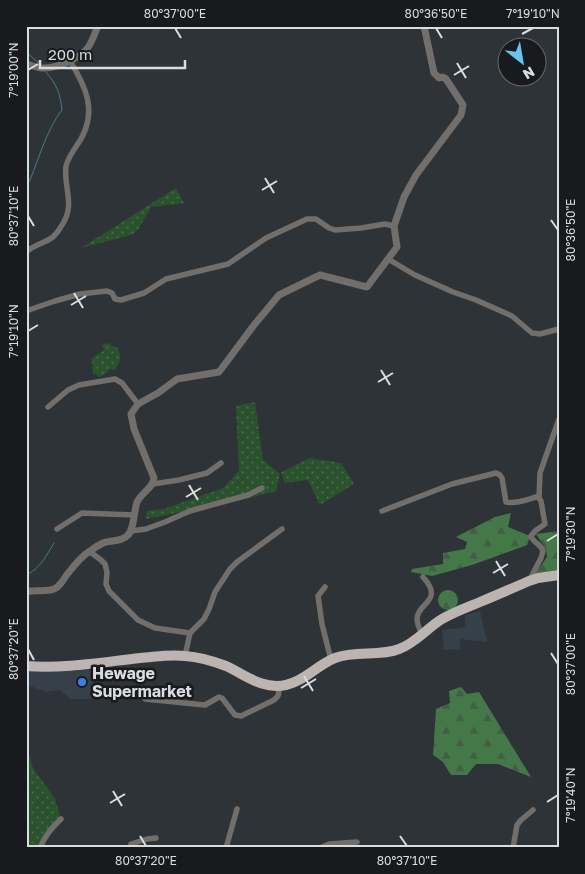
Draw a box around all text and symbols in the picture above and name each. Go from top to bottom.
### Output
text: 80°37'00"E [144,6,206,21]
text: 80°36'50"E [405,6,467,21]
text: 7°19'10"N [506,6,560,21]
scale bar [40,38,185,70]
north arrow [498,38,548,88]
text: 7°19'00"N [6,42,21,98]
text: 200 m [48,45,92,63]
text: N [520,64,538,84]
text: 80°37'10"E [6,186,21,246]
text: 80°36'50"E [563,199,578,261]
text: 7°19'10"N [6,304,21,358]
text: 7°19'30"N [563,506,578,562]
text: 80°37'20"E [6,618,21,680]
text: 80°37'00"E [563,633,578,695]
place label: Hewage Supermarket [92,663,192,701]
marker: Hewage Supermarket [76,676,88,688]
text: 7°19'40"N [563,767,578,823]
text: 80°37'20"E [115,853,177,868]
text: 80°37'10"E [377,853,437,868]

